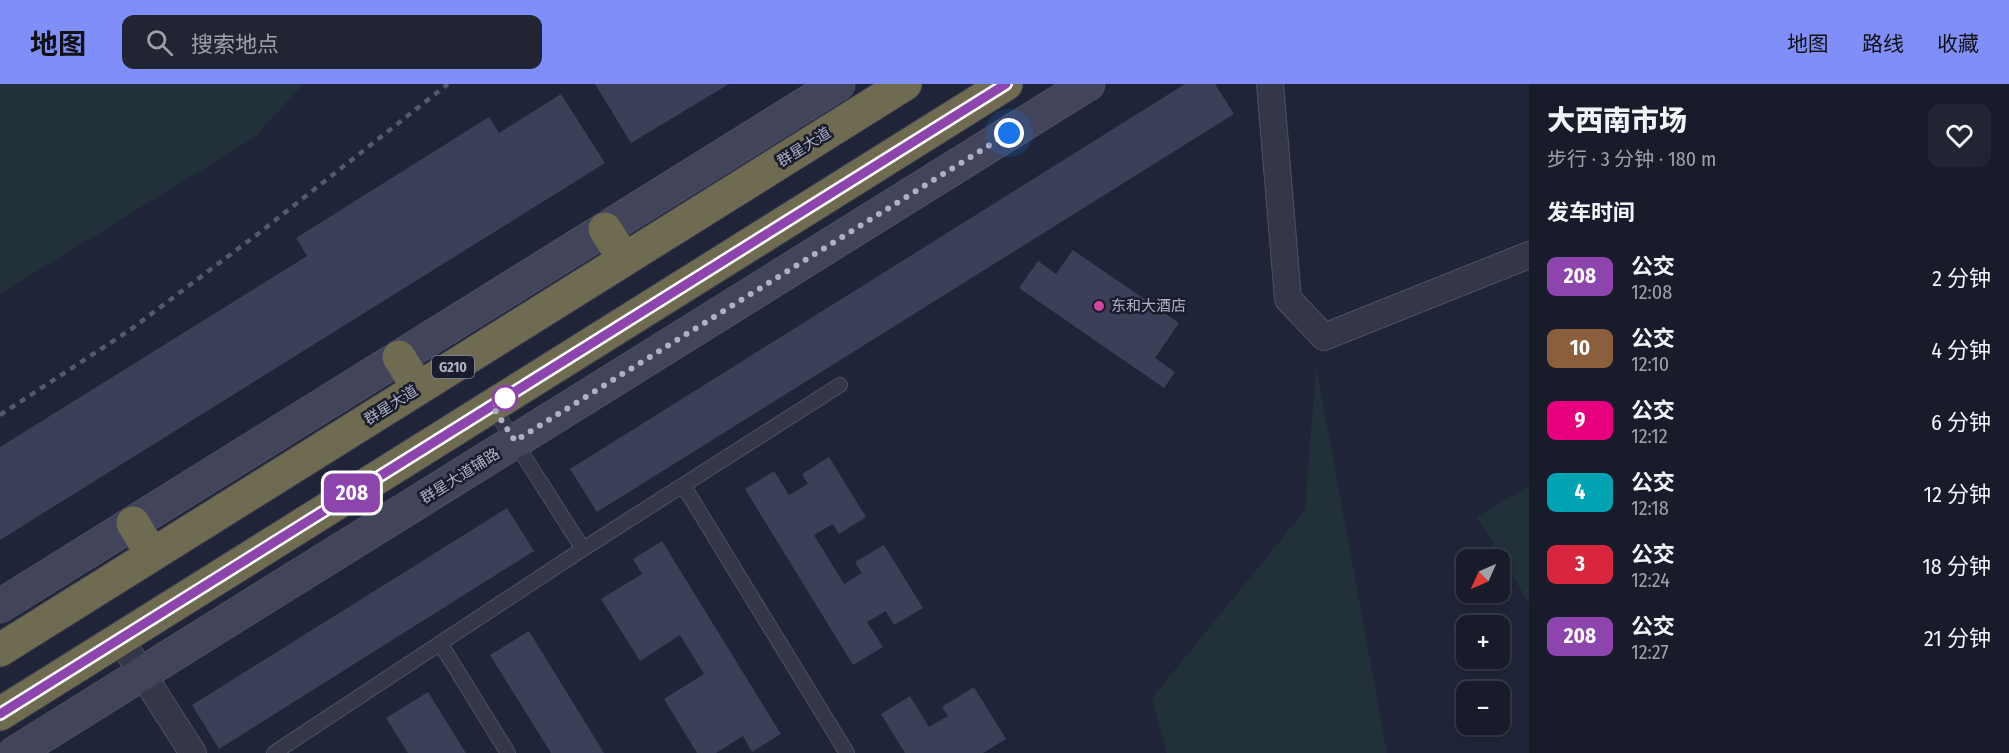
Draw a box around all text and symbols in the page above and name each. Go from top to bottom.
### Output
search box [122,15,542,69]
icon: search [143,26,176,59]
text: 地图 [30,28,86,61]
text: 搜索地点 [191,31,279,58]
text: 地图 [1787,31,1829,57]
text: 路线 [1862,31,1904,57]
text: 收藏 [1937,31,1979,57]
text: 大西南市场 [1547,104,1687,137]
button: heart [1928,104,1991,167]
your location [994,118,1024,148]
street label: 群星大道 [774,123,834,171]
text: 步行 · 3 分钟 · 180 m [1547,147,1716,171]
text: 发车时间 [1547,199,1635,226]
text: 公交 [1631,253,1675,280]
text: 208 [1564,263,1596,289]
text: 2 分钟 [1932,265,1991,292]
text: 12:08 [1631,280,1672,304]
place label: 东和大酒店 [1111,297,1186,315]
marker: 东和大酒店 [1092,299,1106,313]
text: 公交 [1631,325,1675,352]
text: 10 [1570,335,1590,361]
text: 4 分钟 [1931,337,1991,364]
text: 12:10 [1631,352,1669,376]
road number: G210 [432,356,474,378]
street label: 群星大道 [361,381,421,429]
unlabelled marker [492,385,518,411]
text: 公交 [1631,397,1675,424]
text: 9 [1575,407,1585,433]
text: 6 分钟 [1931,409,1991,436]
text: 12:12 [1631,424,1668,448]
street label: 群星大道辅路 [417,445,503,507]
text: 公交 [1631,469,1675,496]
line badge: 208 [318,474,386,512]
text: 4 [1575,479,1585,505]
text: 208 [336,480,368,506]
text: 12 分钟 [1924,481,1991,508]
text: 12:18 [1631,496,1669,520]
text: 公交 [1631,541,1675,568]
north arrow [1456,549,1510,603]
map controls [1456,549,1510,735]
text: 3 [1575,551,1585,577]
text: 18 分钟 [1922,553,1991,580]
text: 12:24 [1631,568,1670,592]
text: 公交 [1631,613,1675,640]
button: + [1456,615,1510,669]
text: 208 [1564,623,1596,649]
text: 21 分钟 [1924,625,1991,652]
text: 12:27 [1631,640,1669,664]
button: − [1456,681,1510,735]

